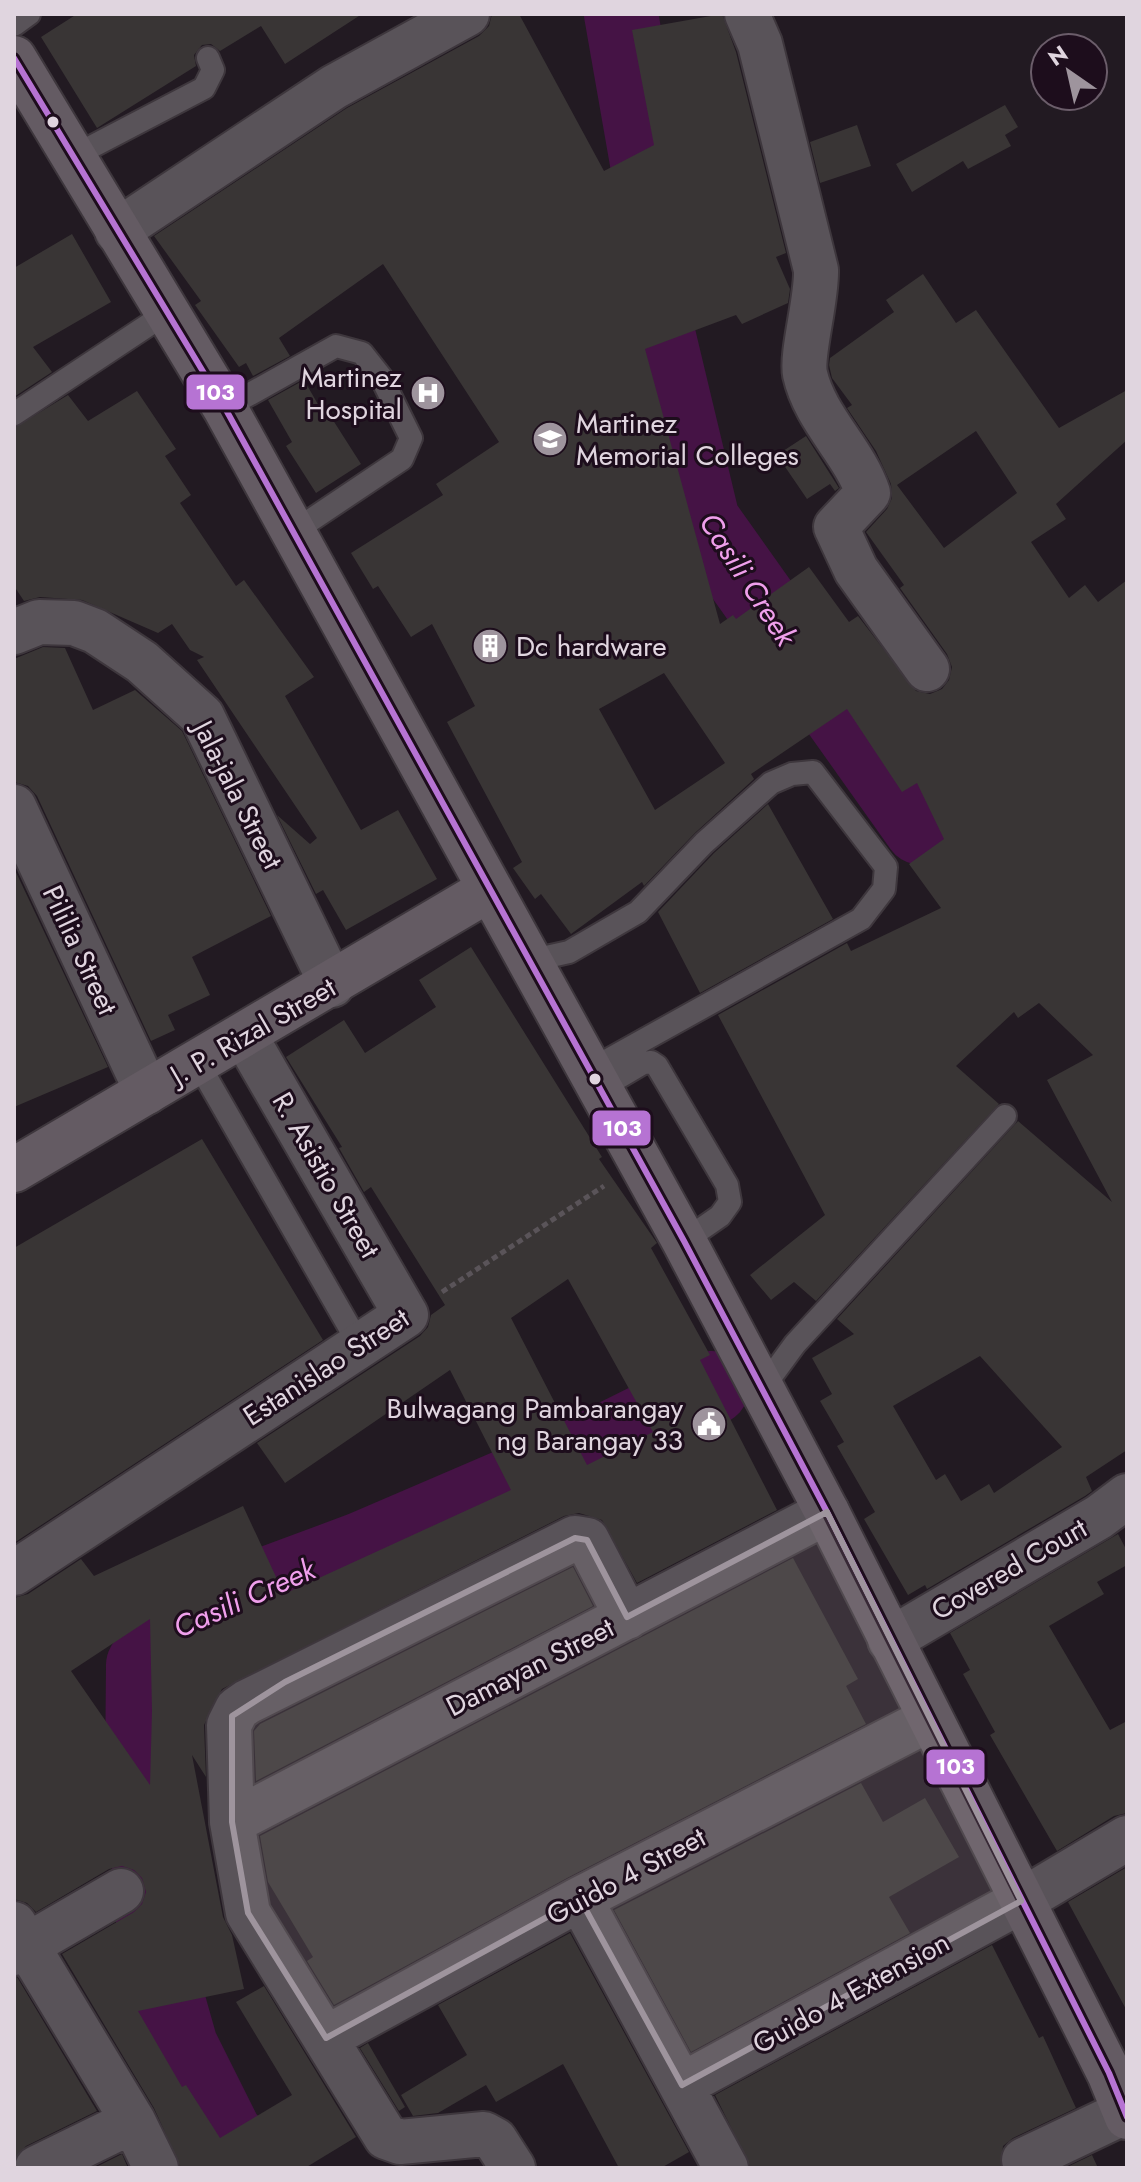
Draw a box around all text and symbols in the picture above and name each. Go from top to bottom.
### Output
north arrow [1029,32,1109,112]
text: N [1042,37,1074,74]
unlabelled marker [45,114,61,130]
place label: Martinez Hospital [301,357,402,430]
line badge: 103 [185,373,246,411]
hospital icon: Martinez Hospital [409,374,447,412]
text: 103 [195,376,235,408]
place label: Martinez Memorial Colleges [576,403,799,476]
school or university icon: Martinez Memorial Colleges [531,420,569,458]
water label: Casili Creek [689,504,808,655]
place label: Dc hardware [516,626,667,667]
building icon: Dc hardware [471,627,509,665]
street label: Jala-jala Street [181,710,293,877]
street label: Pililia Street [32,878,128,1022]
street label: J. P. Rizal Street [159,967,343,1097]
unlabelled marker [587,1071,603,1087]
street label: R. Asistio Street [262,1085,390,1266]
line badge: 103 [591,1109,652,1147]
text: 103 [602,1112,642,1144]
street label: Estanislao Street [235,1298,417,1436]
place label: Bulwagang Pambarangay ng Barangay 33 [387,1388,684,1461]
public building icon: Bulwagang Pambarangay ng Barangay 33 [690,1405,728,1443]
street label: Covered Court [923,1508,1095,1630]
water label: Casili Creek [166,1547,323,1648]
street label: Damayan Street [439,1607,621,1727]
line badge: 103 [925,1748,986,1786]
text: 103 [935,1750,975,1782]
street label: Guido 4 Street [539,1817,713,1935]
street label: Guido 4 Extension [745,1922,957,2064]

